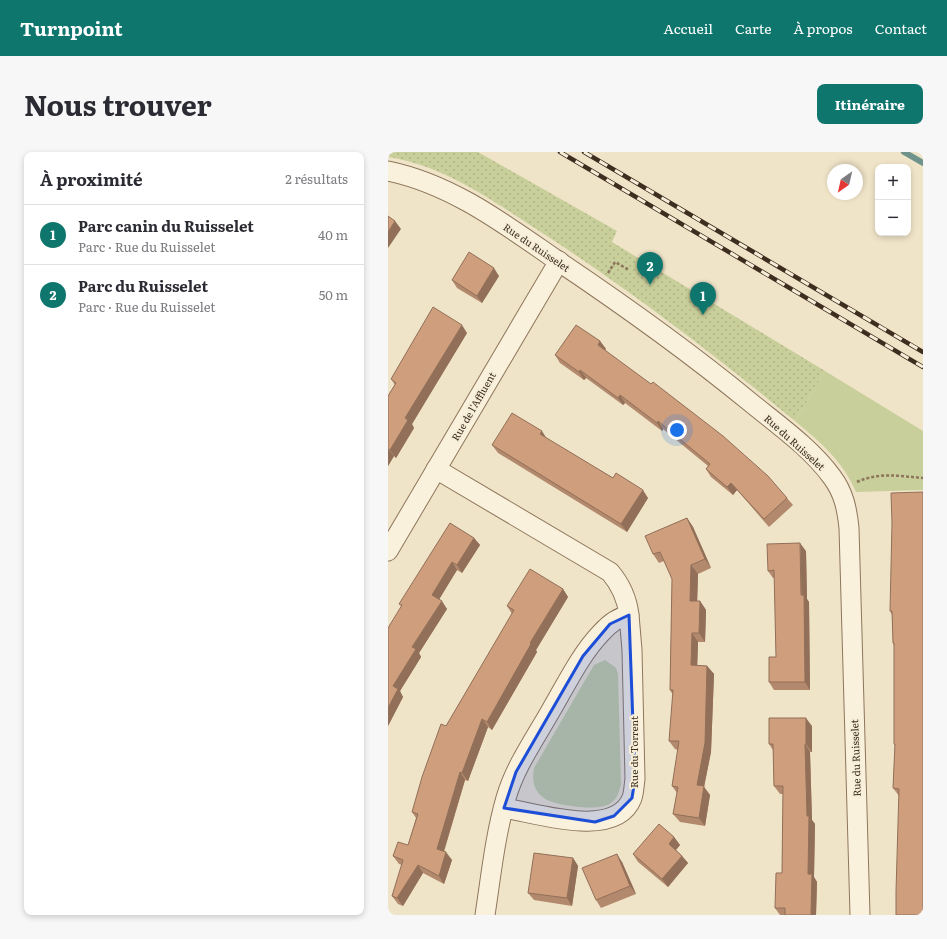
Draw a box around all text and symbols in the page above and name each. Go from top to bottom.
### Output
text: Turnpoint [20,14,123,42]
text: Accueil [663,18,713,38]
text: Carte [735,18,772,38]
text: À propos [794,18,853,38]
text: Contact [875,18,927,38]
text: Nous trouver [24,83,212,125]
button: Itinéraire [817,84,923,124]
north arrow [827,164,863,200]
map controls [875,164,911,236]
button: + [875,164,911,200]
text: À proximité [40,166,143,191]
text: 2 résultats [285,169,348,188]
button: − [875,200,911,236]
text: Parc canin du Ruisselet [78,214,254,237]
street label: Rue du Ruisselet [501,219,573,275]
text: 1 [50,225,56,244]
text: 40 m [318,225,348,244]
text: Parc · Rue du Ruisselet [78,237,216,256]
pin: 2 [637,252,663,285]
text: Parc du Ruisselet [78,274,208,297]
pin: 1 [690,282,716,315]
text: 2 [50,285,56,304]
text: 50 m [319,285,348,304]
text: Parc · Rue du Ruisselet [78,297,216,316]
street label: Rue de l'Affluent [447,369,499,443]
street label: Rue du Ruisselet [761,410,829,474]
your location [667,420,687,440]
street label: Rue du Torrent [626,716,641,788]
street label: Rue du Ruisselet [846,719,864,797]

